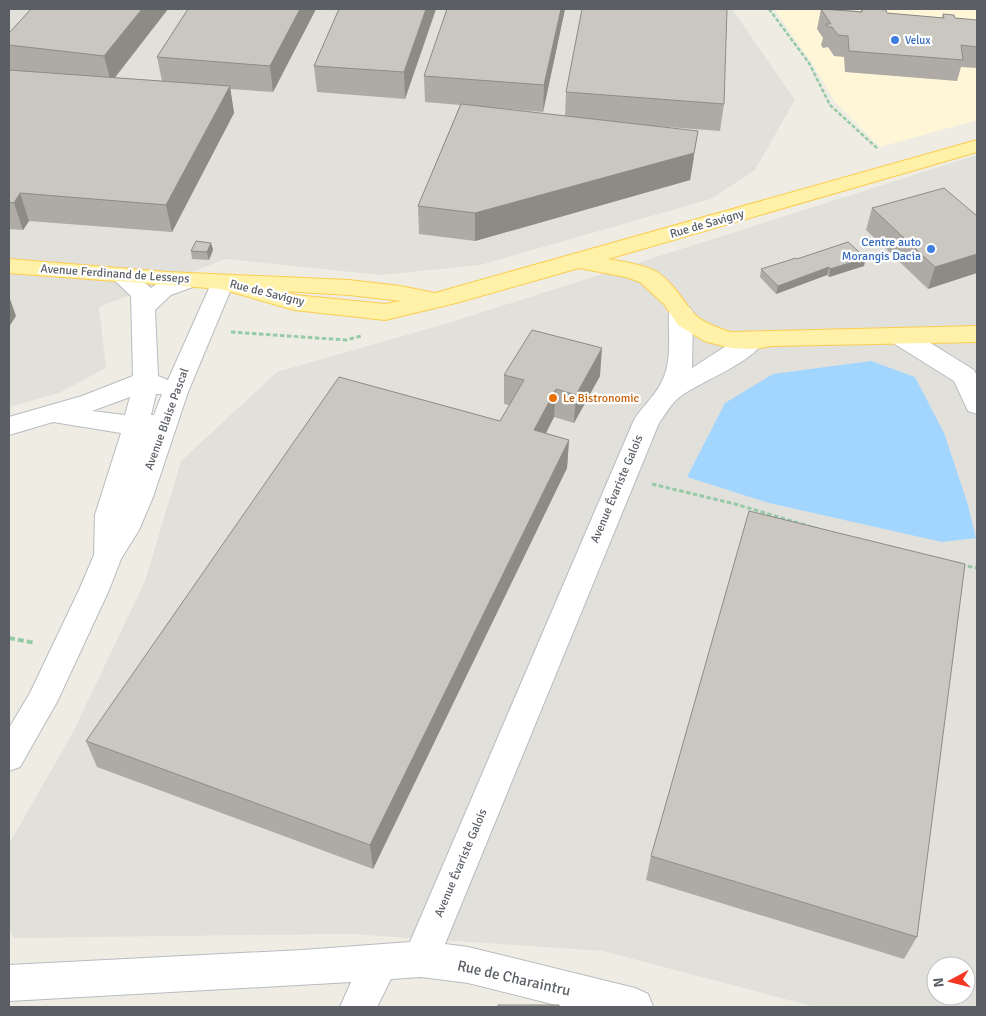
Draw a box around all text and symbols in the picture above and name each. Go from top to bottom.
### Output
marker: Velux [889,34,901,46]
place label: Velux [905,34,930,47]
street label: Rue de Savigny [668,206,746,242]
place label: Centre auto Morangis Dacia [842,235,921,264]
marker: Centre auto Morangis Dacia [925,243,937,255]
street label: Avenue Ferdinand de Lesseps [40,261,190,287]
street label: Rue de Savigny [228,276,306,310]
street label: Avenue Blaise Pascal [142,366,193,472]
place label: Le Bistronomic [563,391,640,406]
marker: Le Bistronomic [547,392,559,404]
street label: Avenue Évariste Galois [587,433,647,545]
street label: Avenue Évariste Galois [431,807,491,919]
street label: Rue de Charaintru [456,956,572,1000]
north arrow [926,956,976,1006]
text: N [930,977,948,988]

